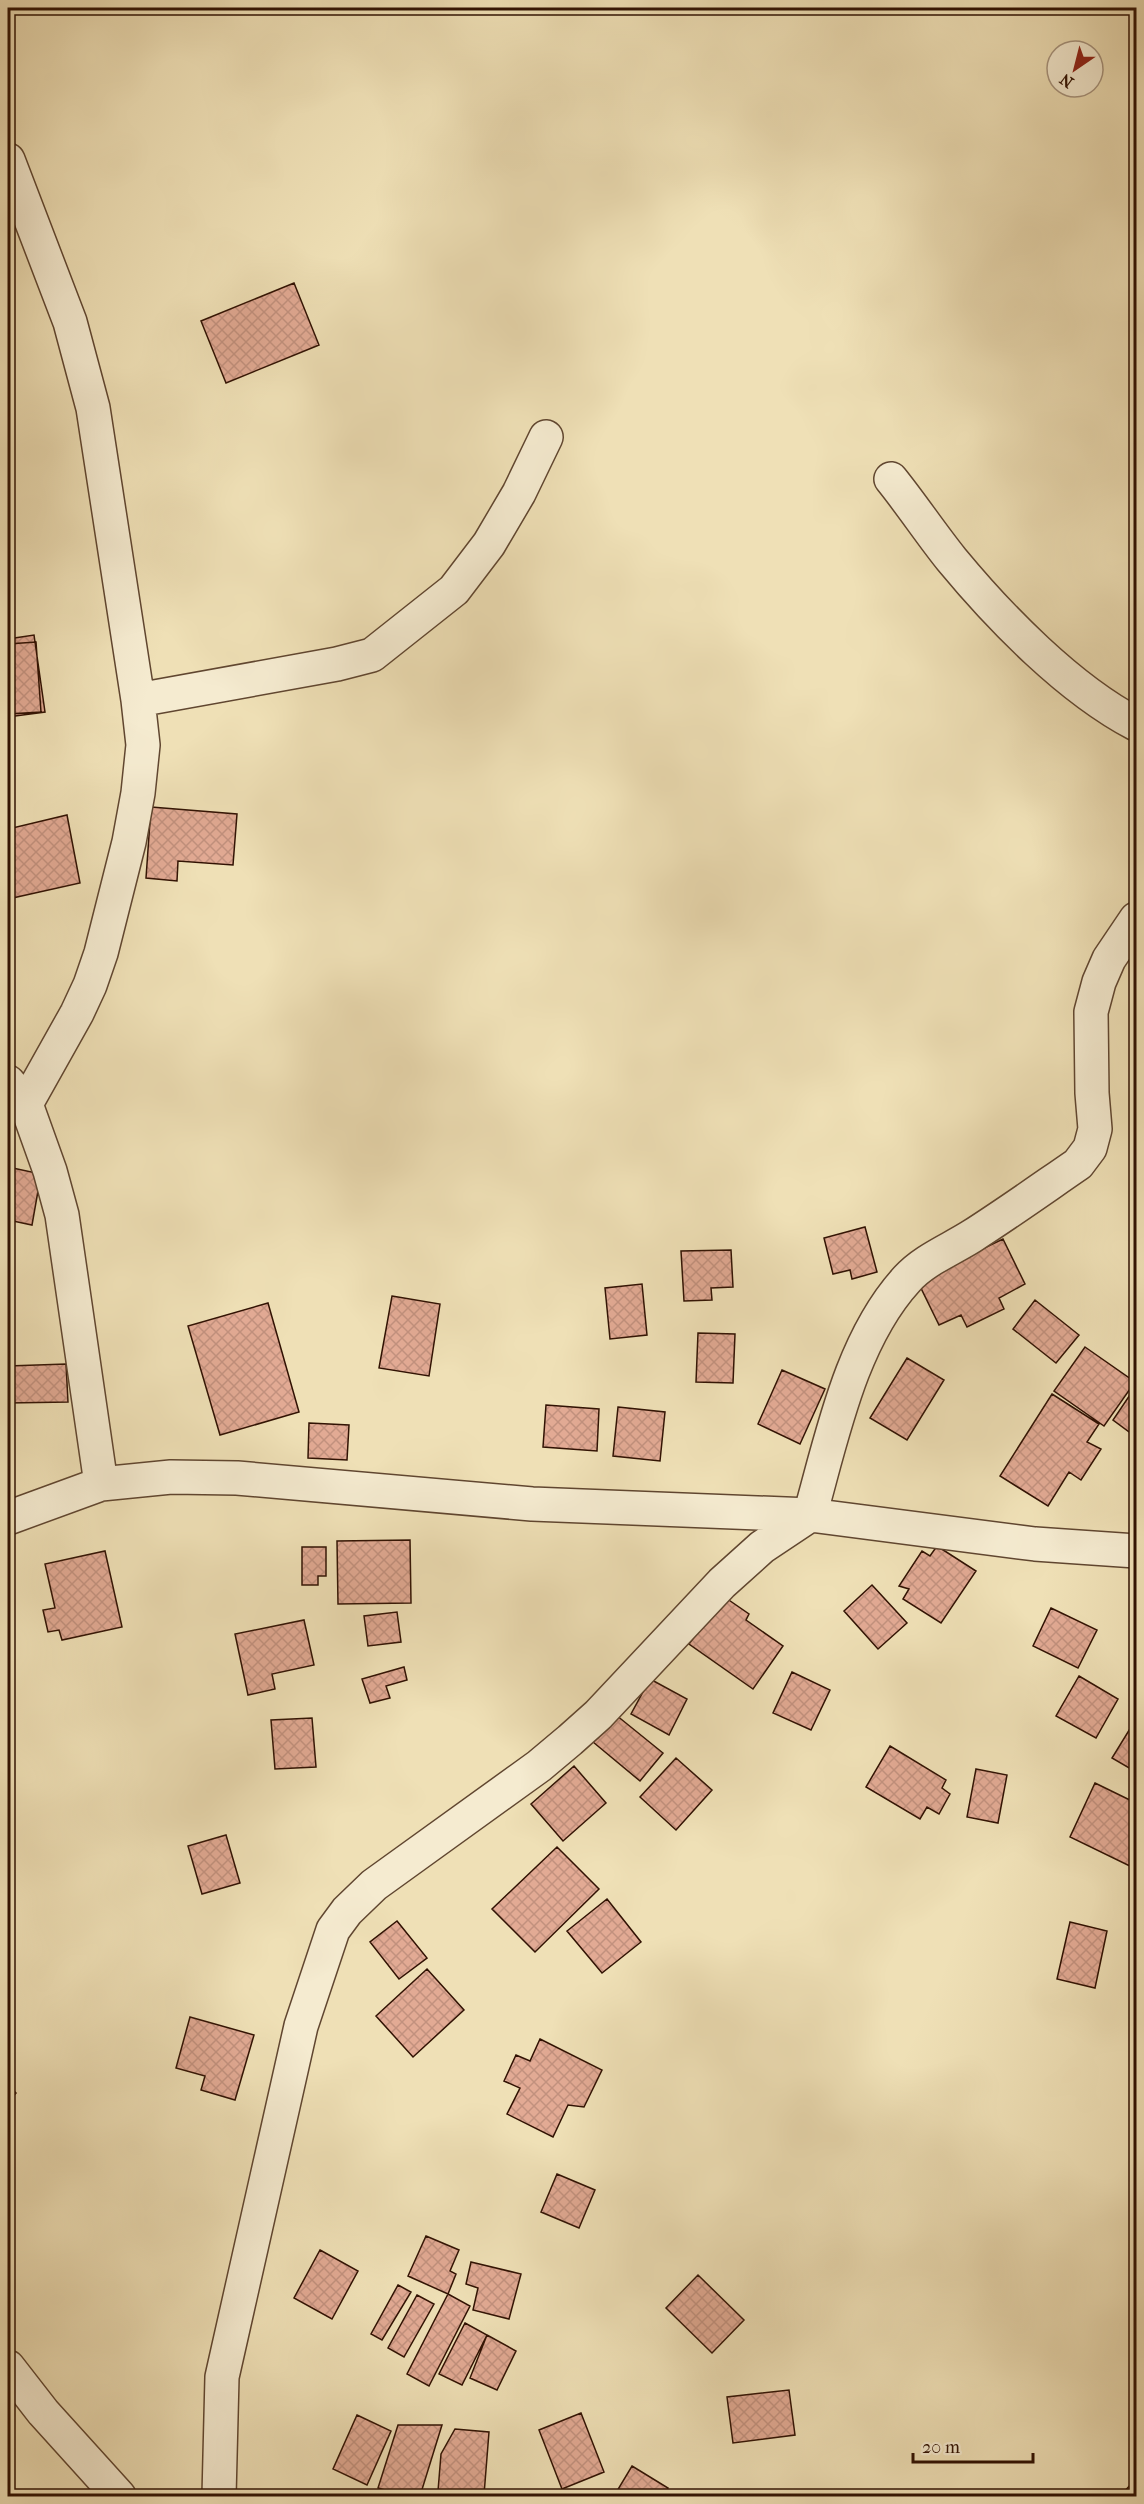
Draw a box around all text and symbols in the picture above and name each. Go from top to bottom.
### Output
north arrow [1045,39,1105,99]
text: N [1056,69,1077,92]
scale bar [913,2426,1033,2464]
text: 20 m [922,2437,960,2458]

